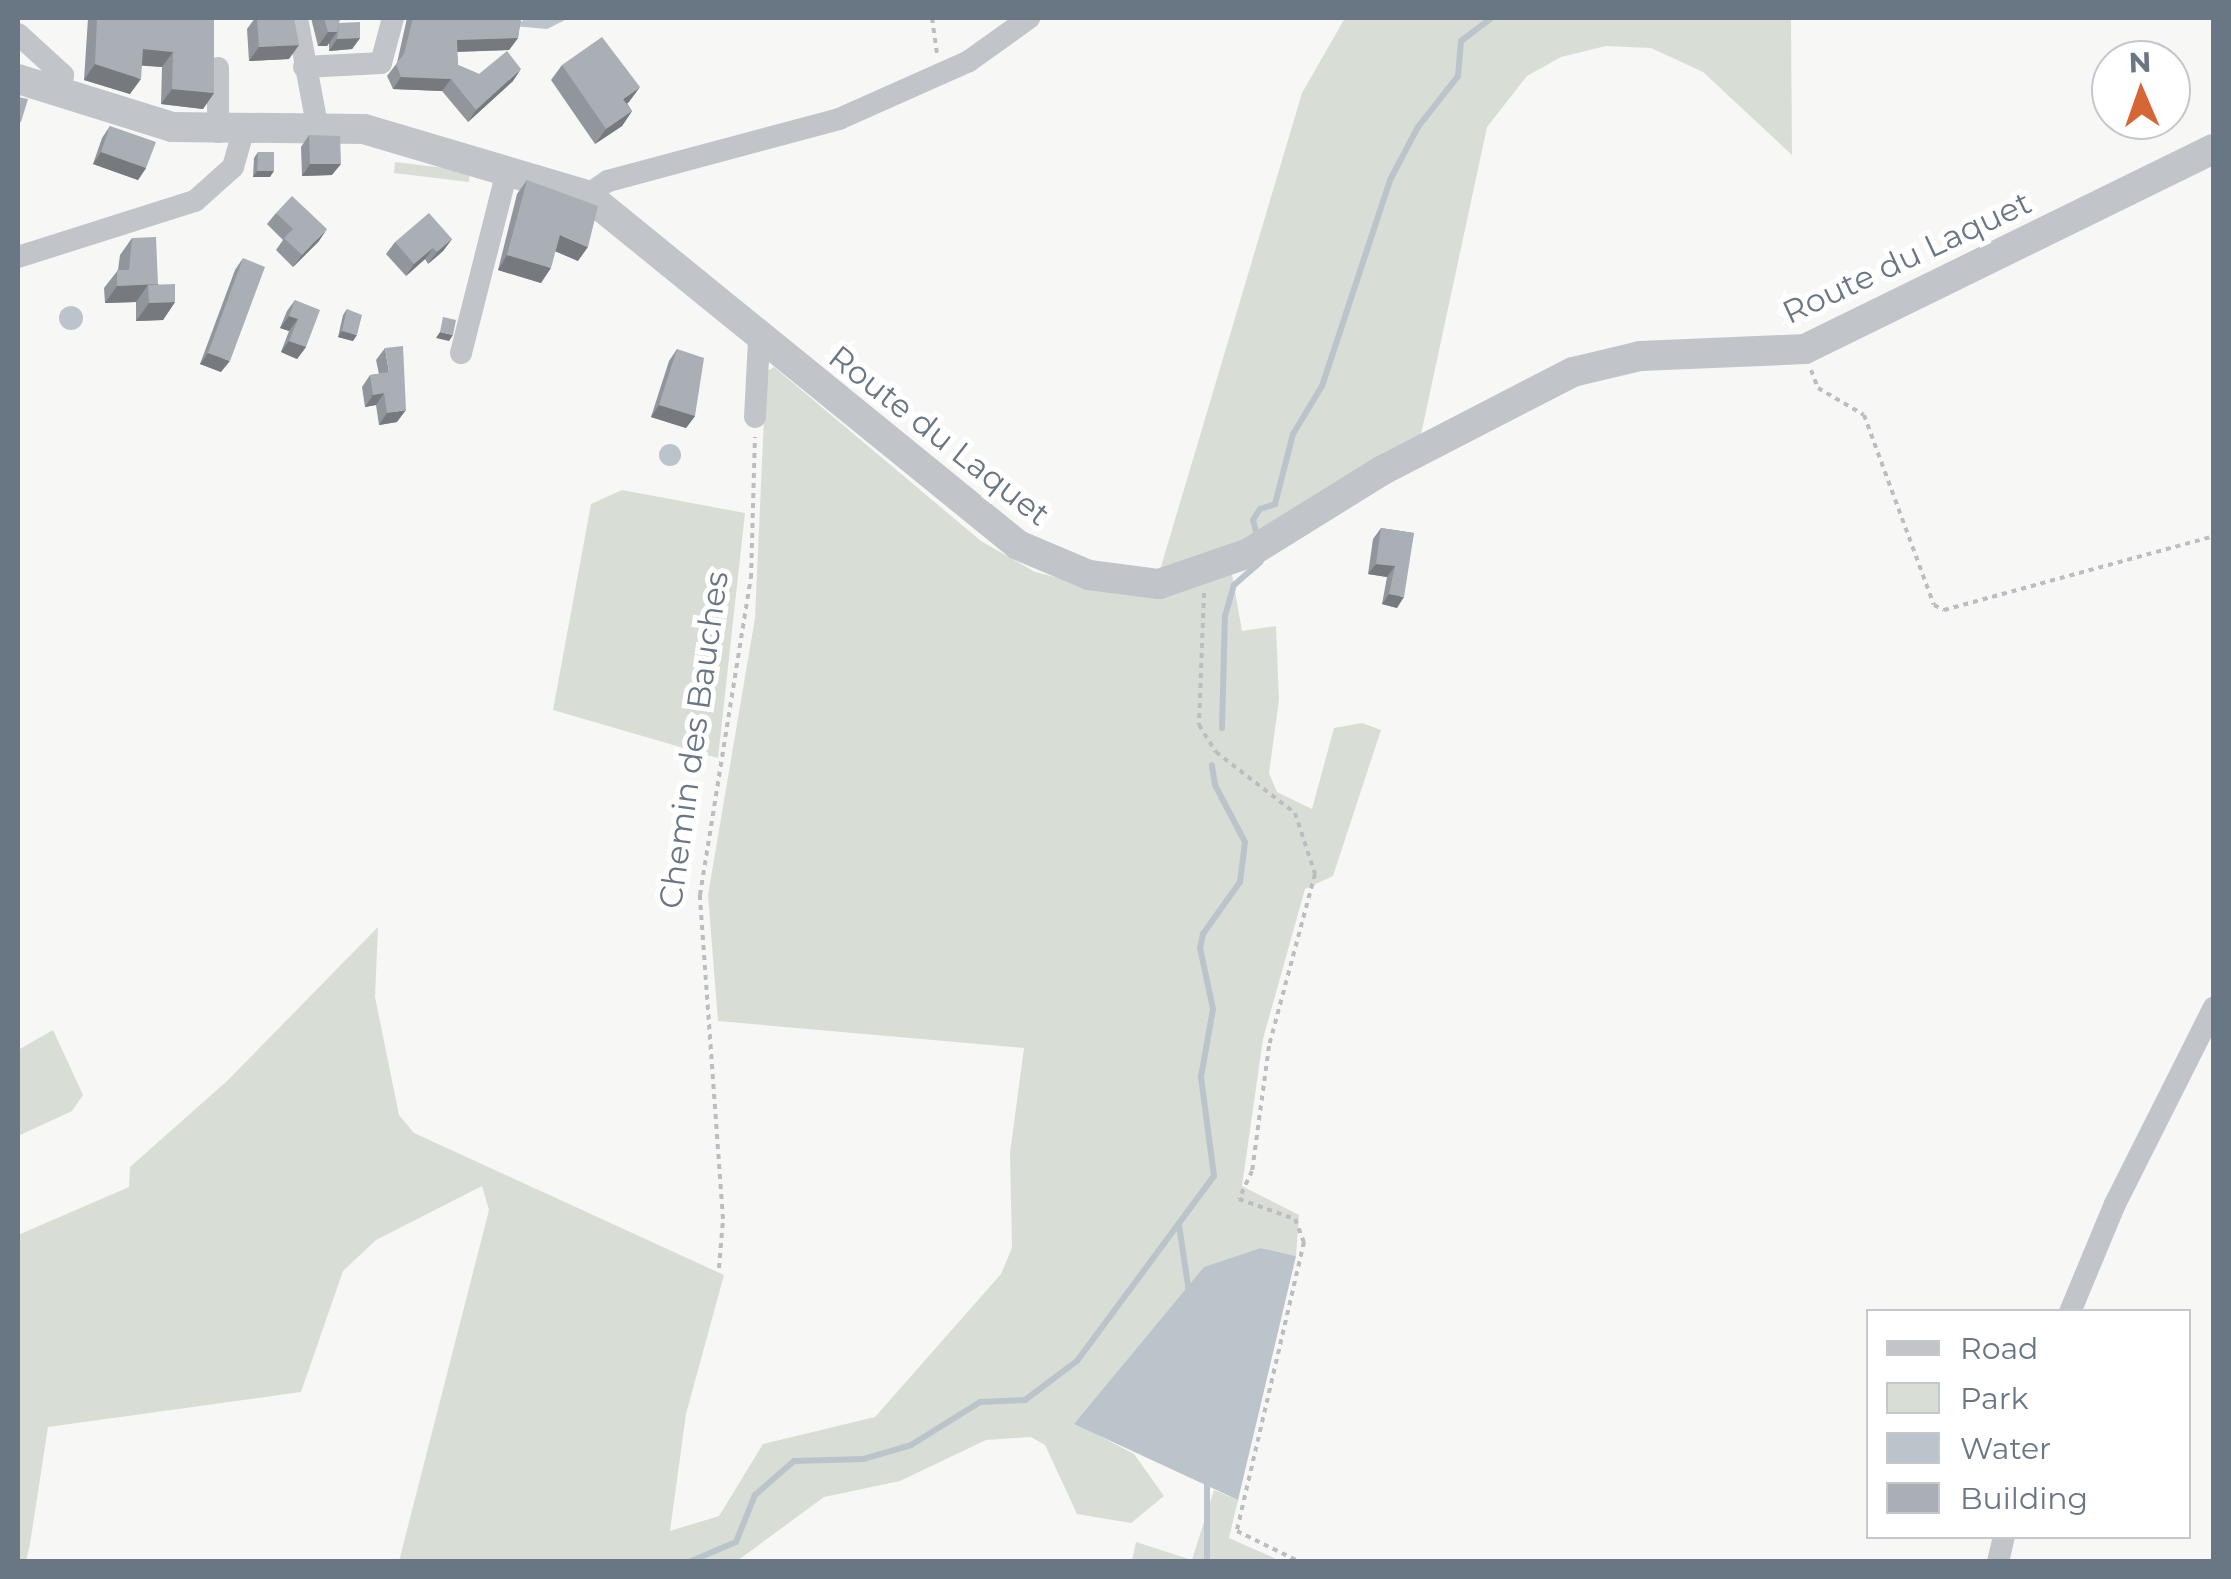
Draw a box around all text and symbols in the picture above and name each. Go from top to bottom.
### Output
north arrow [2091,40,2191,140]
text: N [2128,45,2152,79]
street label: Route du Laquet [1777,184,2037,332]
street label: Route du Laquet [821,338,1057,534]
street label: Chemin des Bauches [651,569,737,911]
legend [1866,1309,2191,1539]
text: Road [1960,1330,2038,1367]
text: Park [1960,1380,2029,1417]
text: Water [1960,1430,2051,1467]
text: Building [1960,1480,2088,1517]

